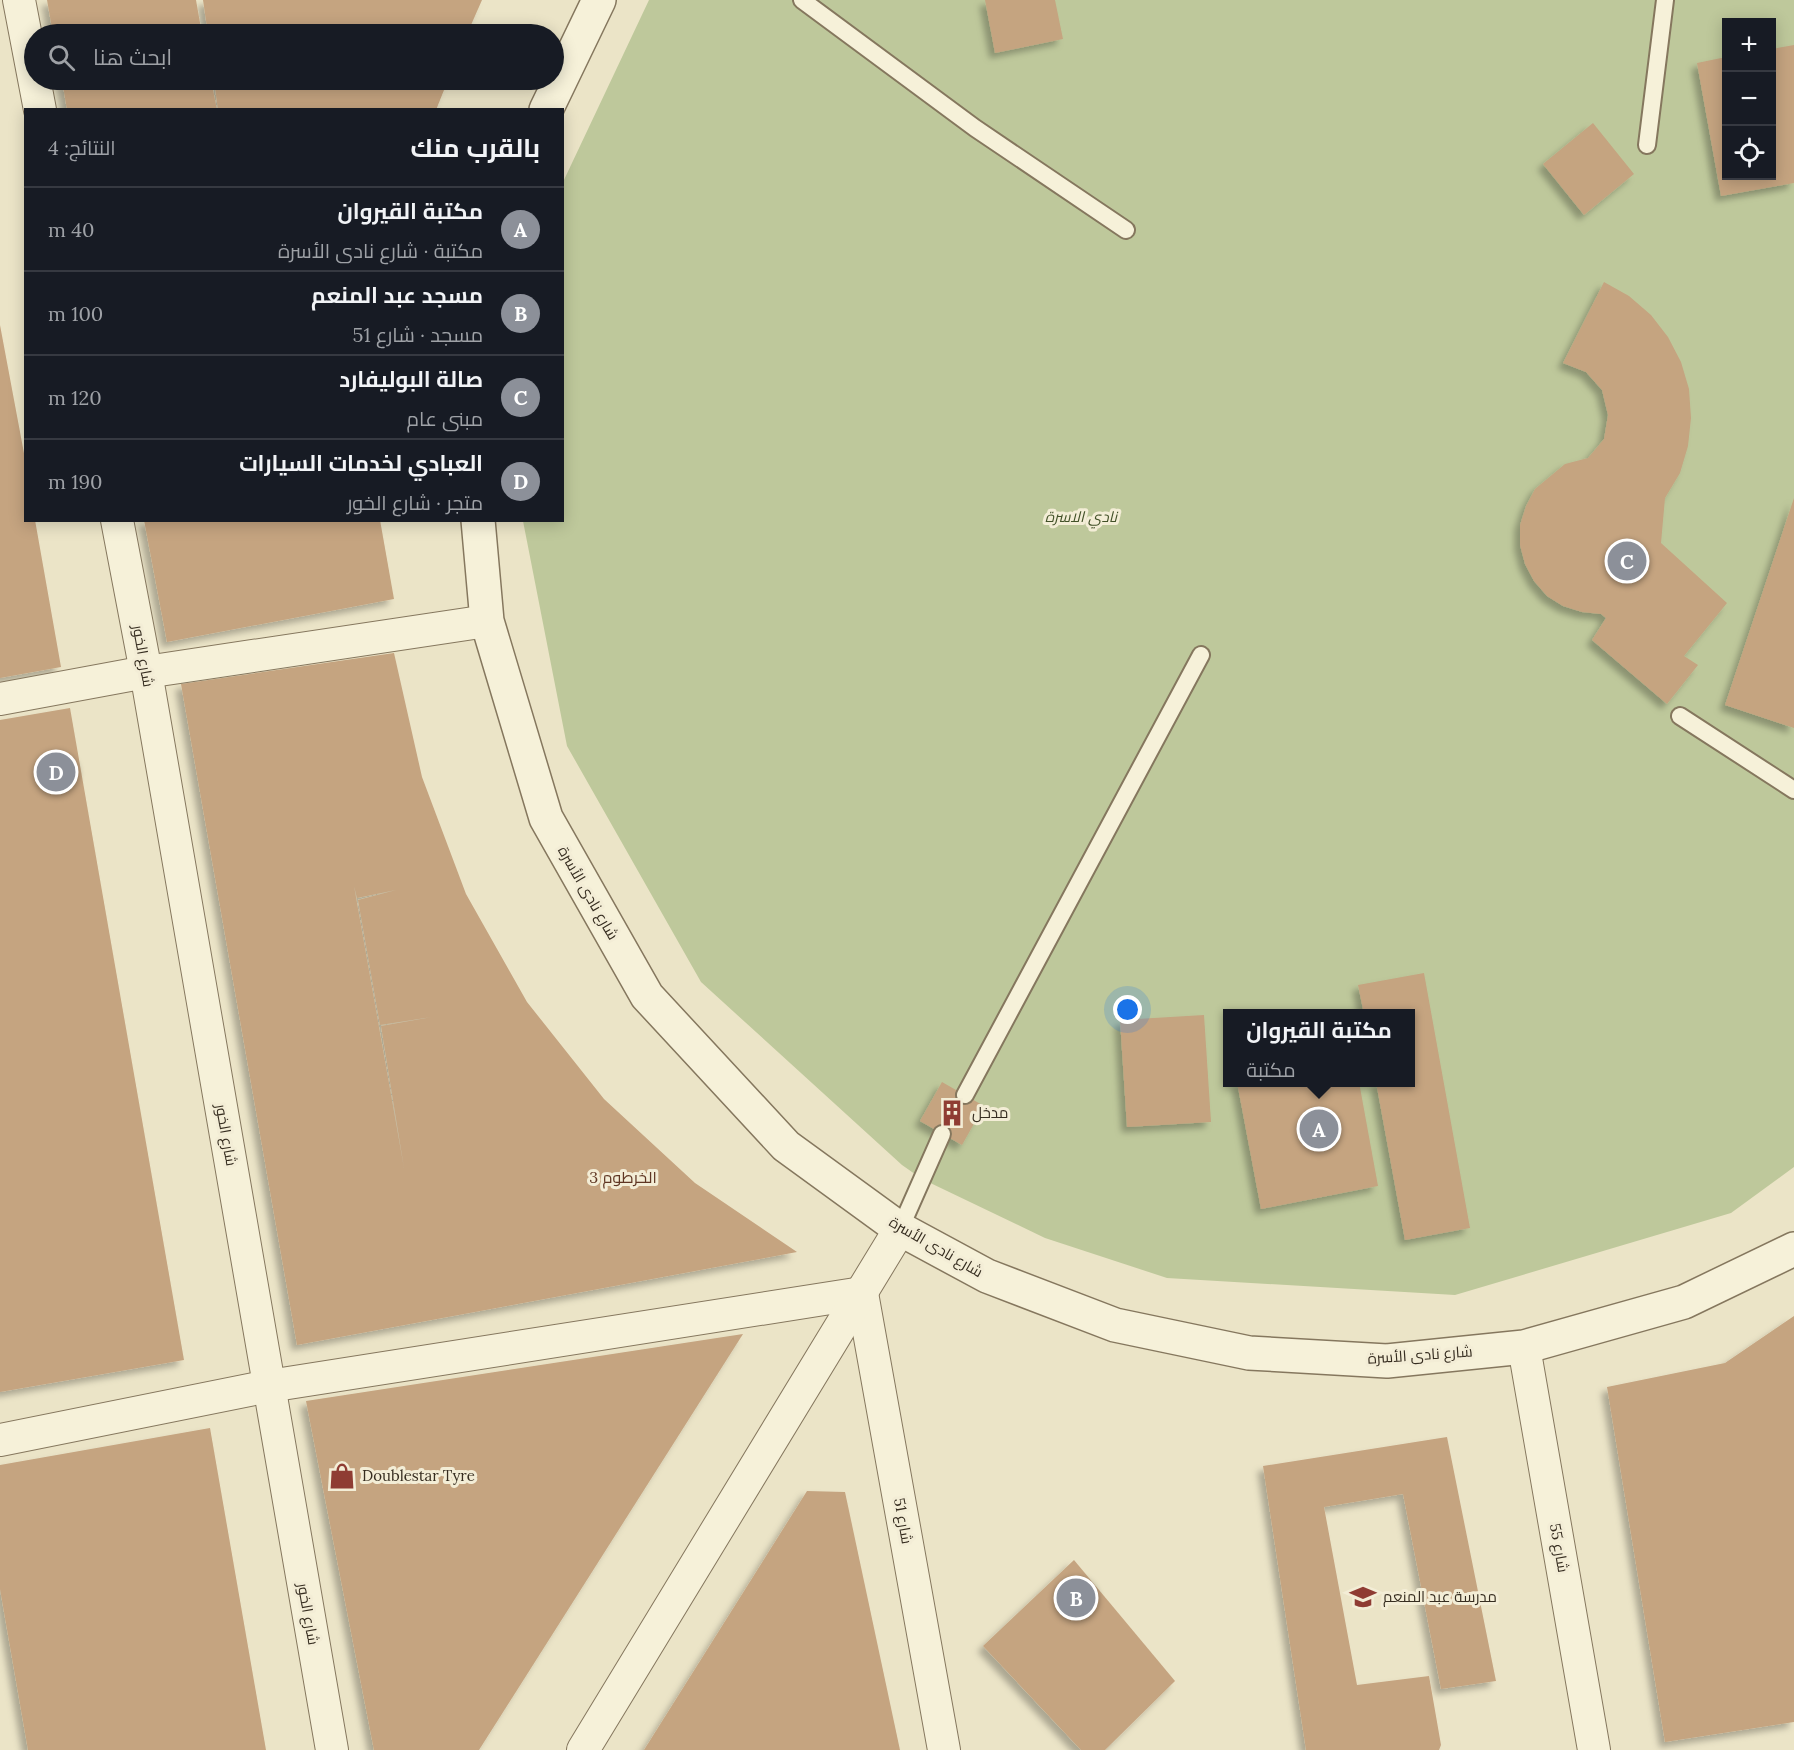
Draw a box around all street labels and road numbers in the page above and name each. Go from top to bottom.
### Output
street label: شارع الخور [127,622,158,689]
street label: شارع نادى الأسرة [552,842,623,944]
street label: شارع الخور [210,1101,241,1168]
street label: شارع نادى الأسرة [885,1212,987,1283]
street label: شارع نادى الأسرة [1367,1341,1473,1370]
street label: شارع 51 [888,1496,917,1546]
street label: شارع 55 [1544,1522,1573,1574]
street label: شارع الخور [292,1580,323,1647]

